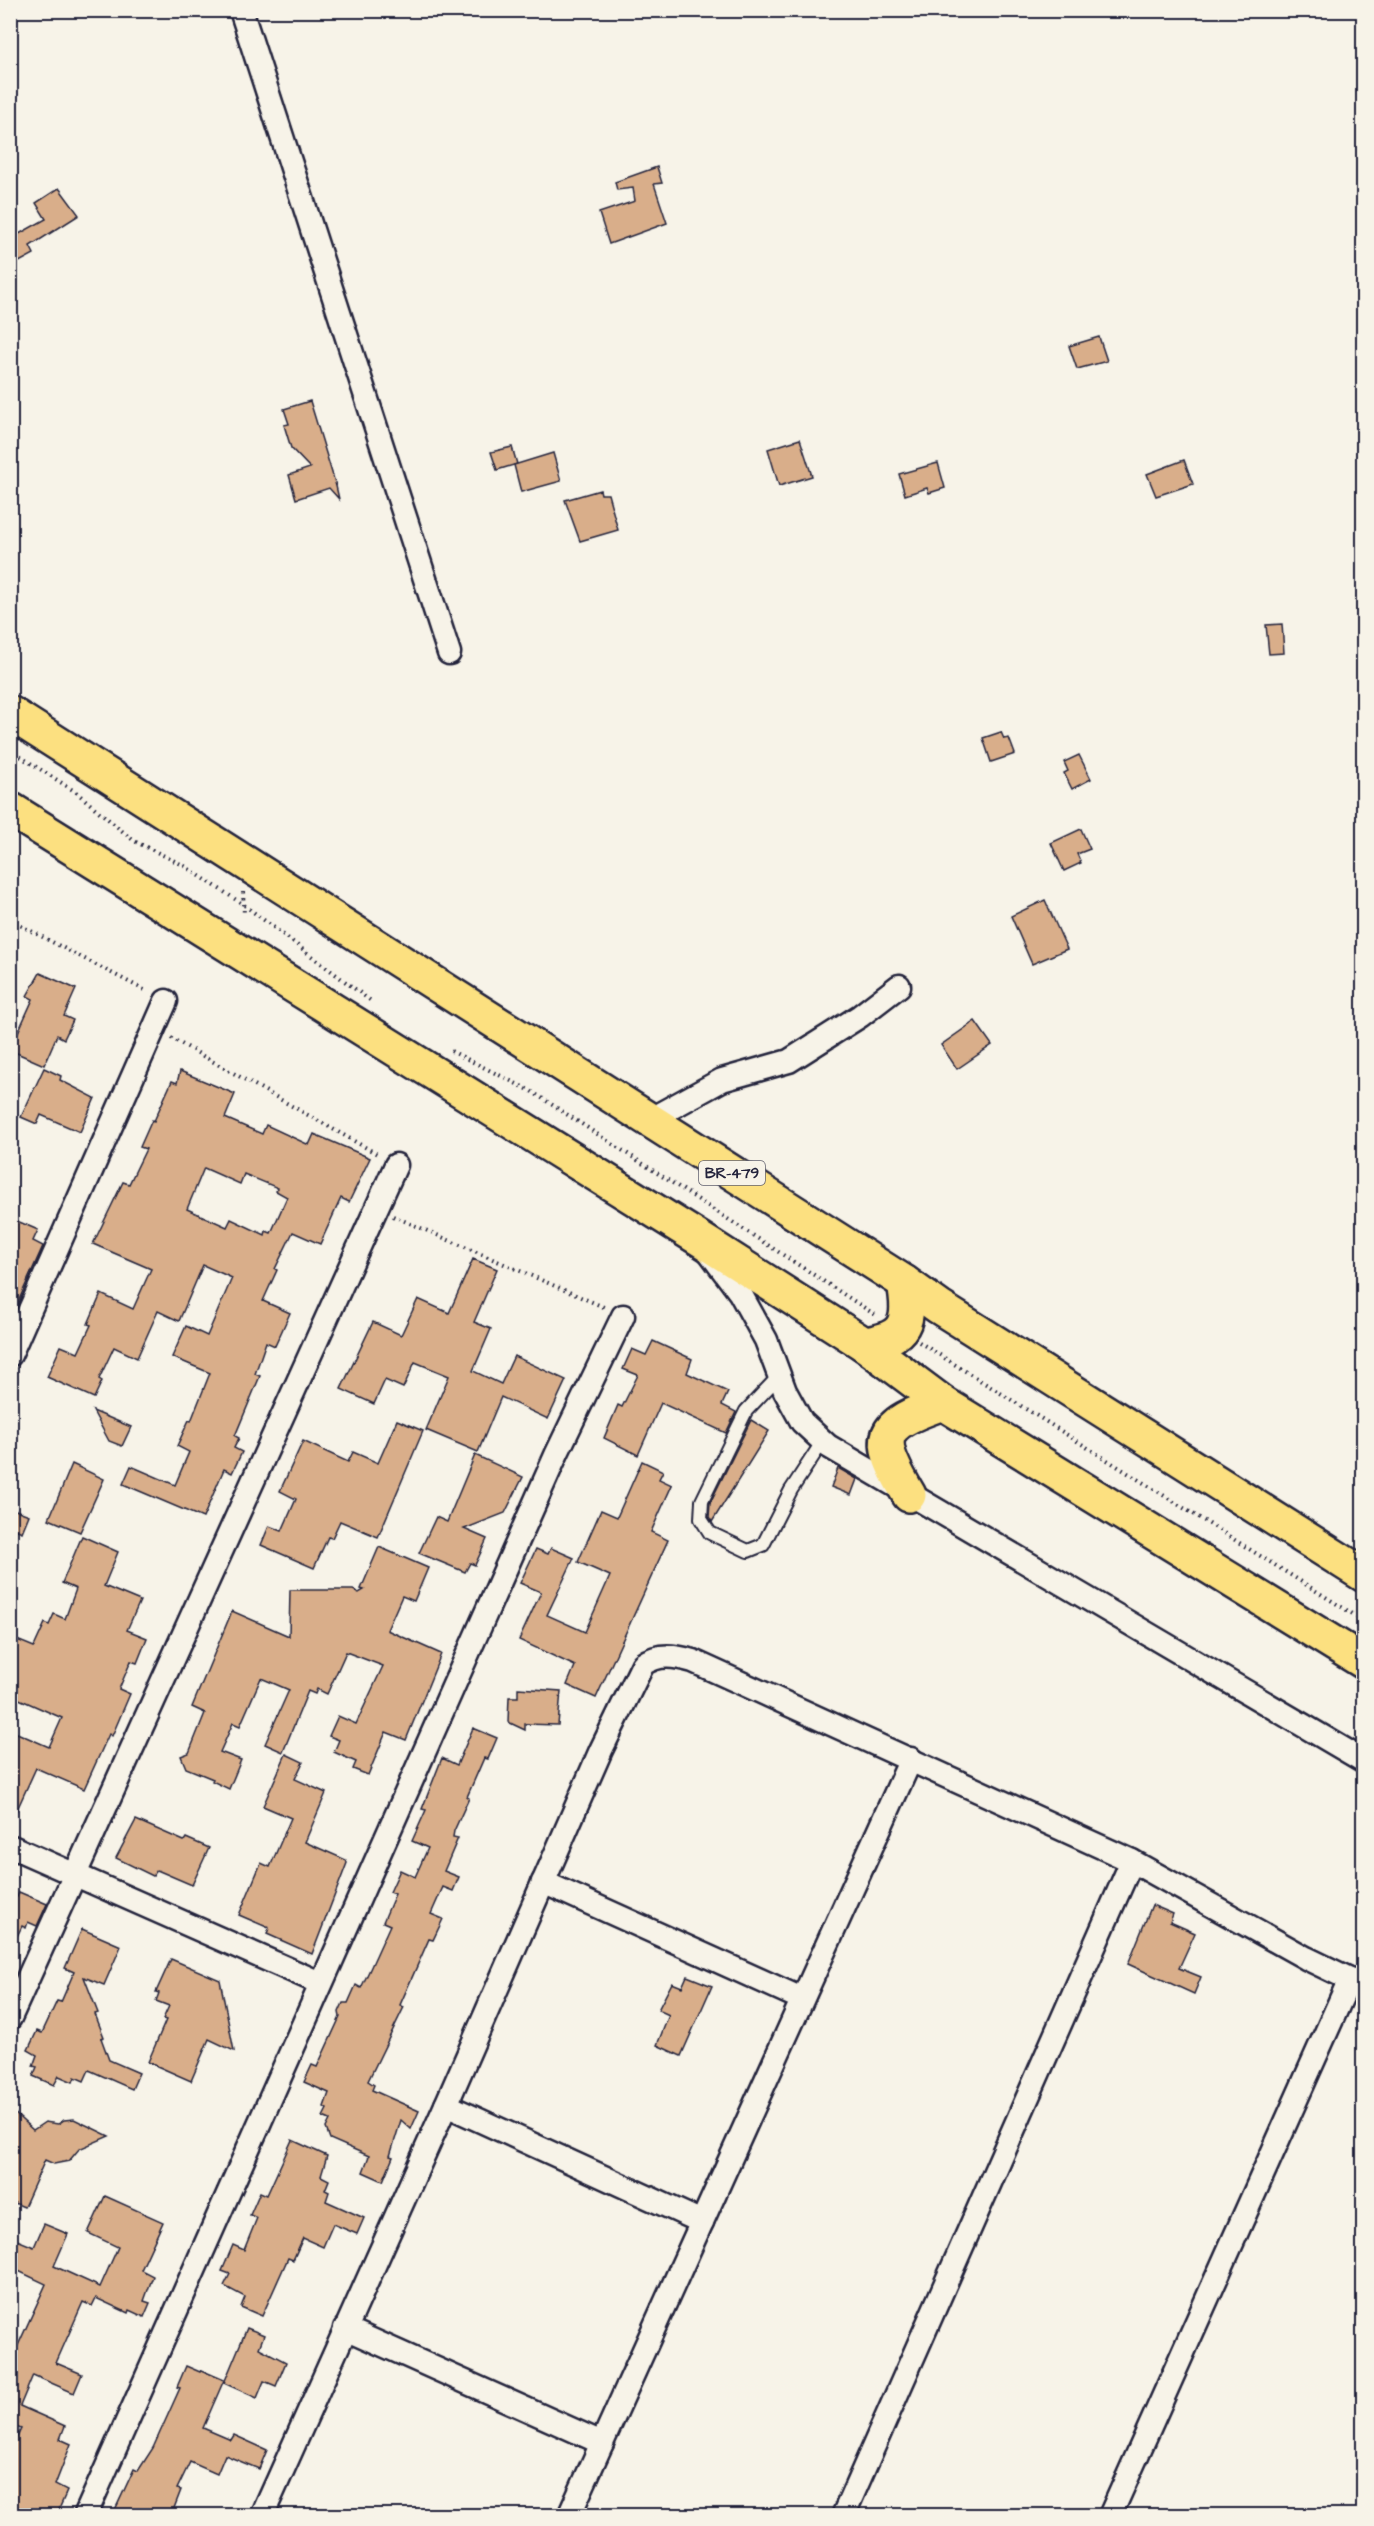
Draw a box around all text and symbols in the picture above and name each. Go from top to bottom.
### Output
road number: BR-479 [699,1161,765,1185]

